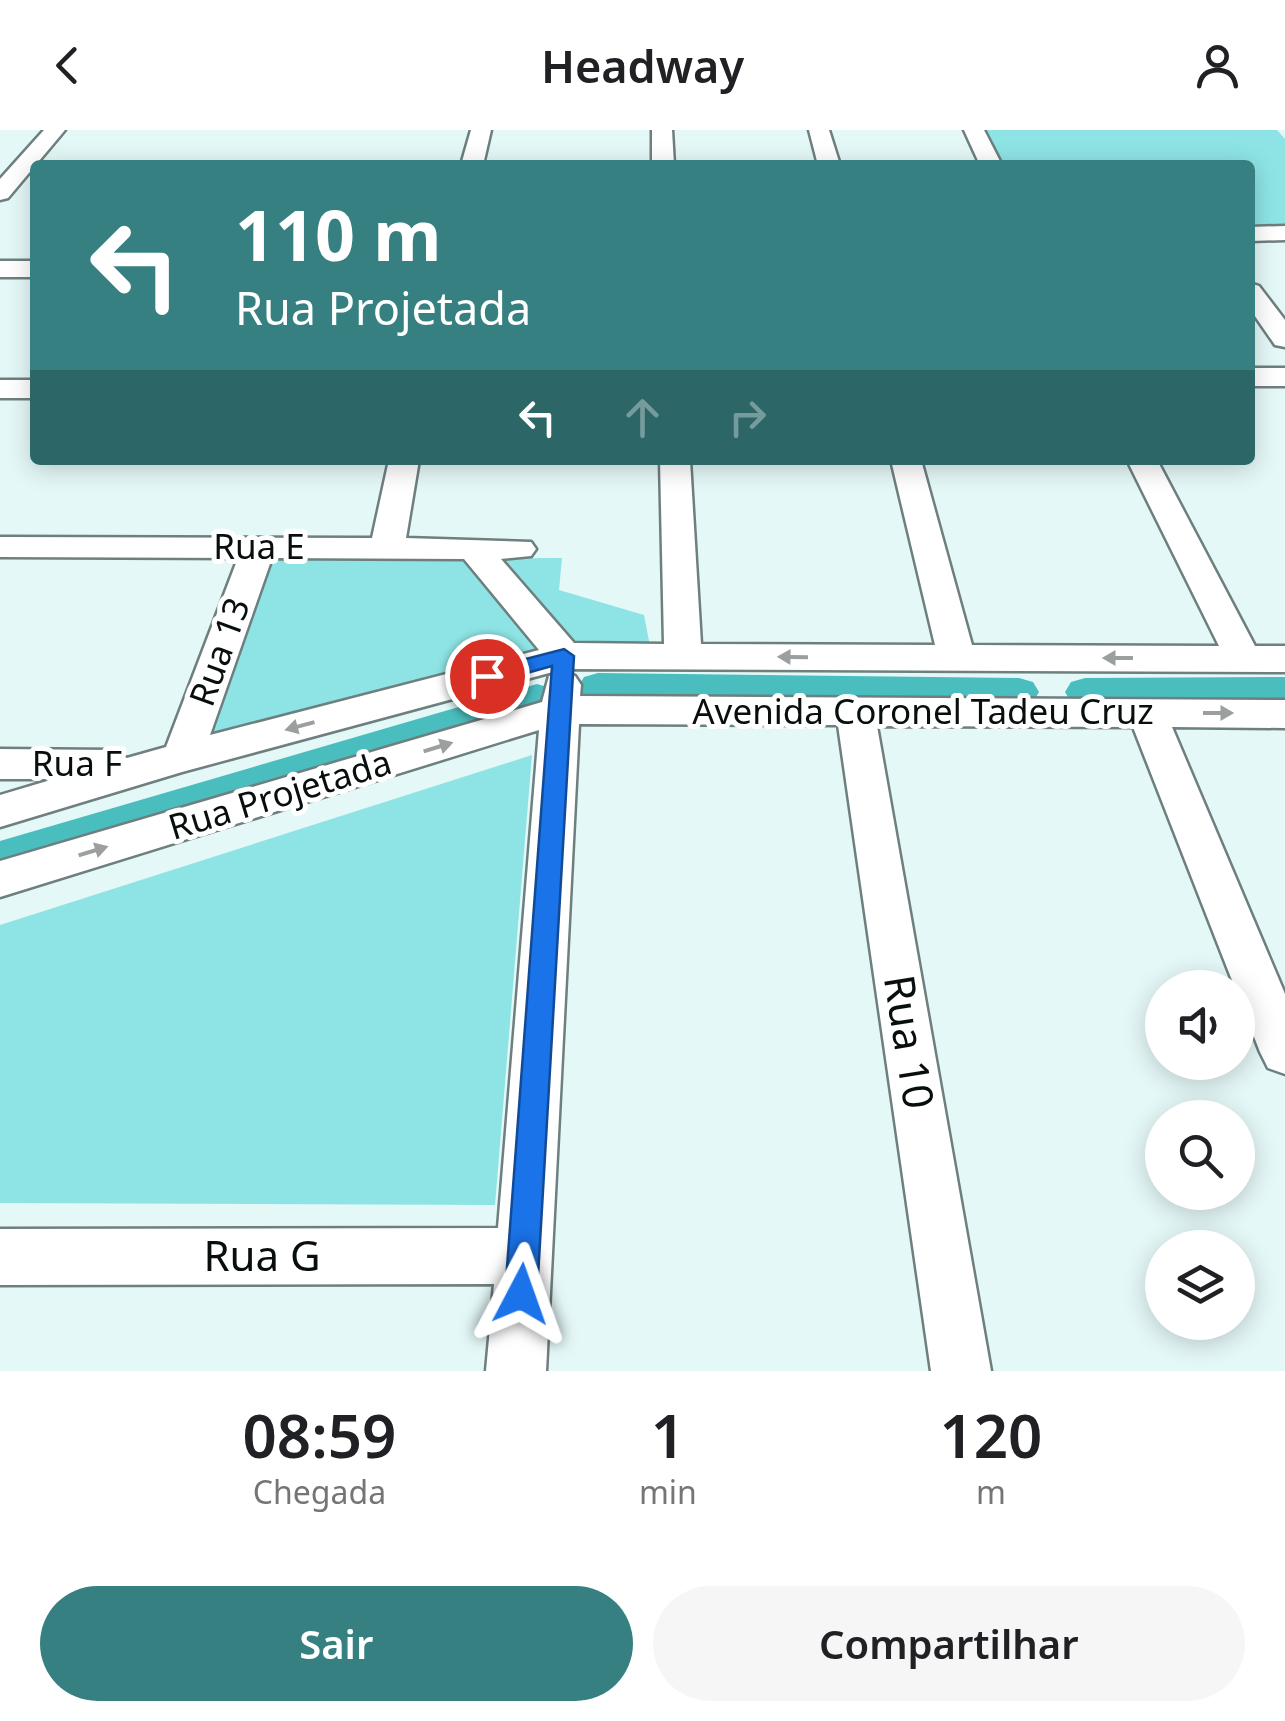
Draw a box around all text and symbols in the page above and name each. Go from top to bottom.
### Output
text: Headway [541,35,744,96]
icon: back [40,38,95,93]
icon: person [1190,38,1245,93]
text: 110 m [235,186,442,282]
icon: left [70,200,200,330]
text: Rua Projetada [235,277,531,338]
icon: left [510,390,565,445]
icon: ahead [615,390,670,445]
icon: right [720,390,775,445]
street label: Rua E [213,522,305,569]
street label: Rua 13 [177,591,260,712]
pin [445,634,530,719]
one-way arrow [776,648,808,664]
icon: arrive [460,649,515,704]
one-way arrow [1101,650,1133,666]
street label: Avenida Coronel Tadeu Cruz [692,687,1154,734]
one-way arrow [1202,705,1234,721]
one-way arrow [284,718,315,734]
street label: Rua Projetada [162,737,397,850]
street label: Rua F [32,739,122,786]
one-way arrow [423,739,454,754]
one-way arrow [79,843,109,858]
map controls [1145,970,1255,1340]
button: sound [1145,970,1255,1080]
street label: Rua 10 [872,971,949,1113]
button: search [1145,1100,1255,1210]
street label: Rua G [203,1226,321,1283]
button: layers [1145,1230,1255,1340]
position arrow [469,1242,573,1346]
text: 08:59 [243,1394,396,1476]
text: 1 [651,1394,685,1476]
text: 120 [939,1394,1042,1476]
text: Chegada [253,1470,386,1513]
text: min [639,1470,697,1513]
text: m [976,1470,1006,1513]
button: Sair [40,1586,633,1701]
button: Compartilhar [653,1586,1245,1701]

